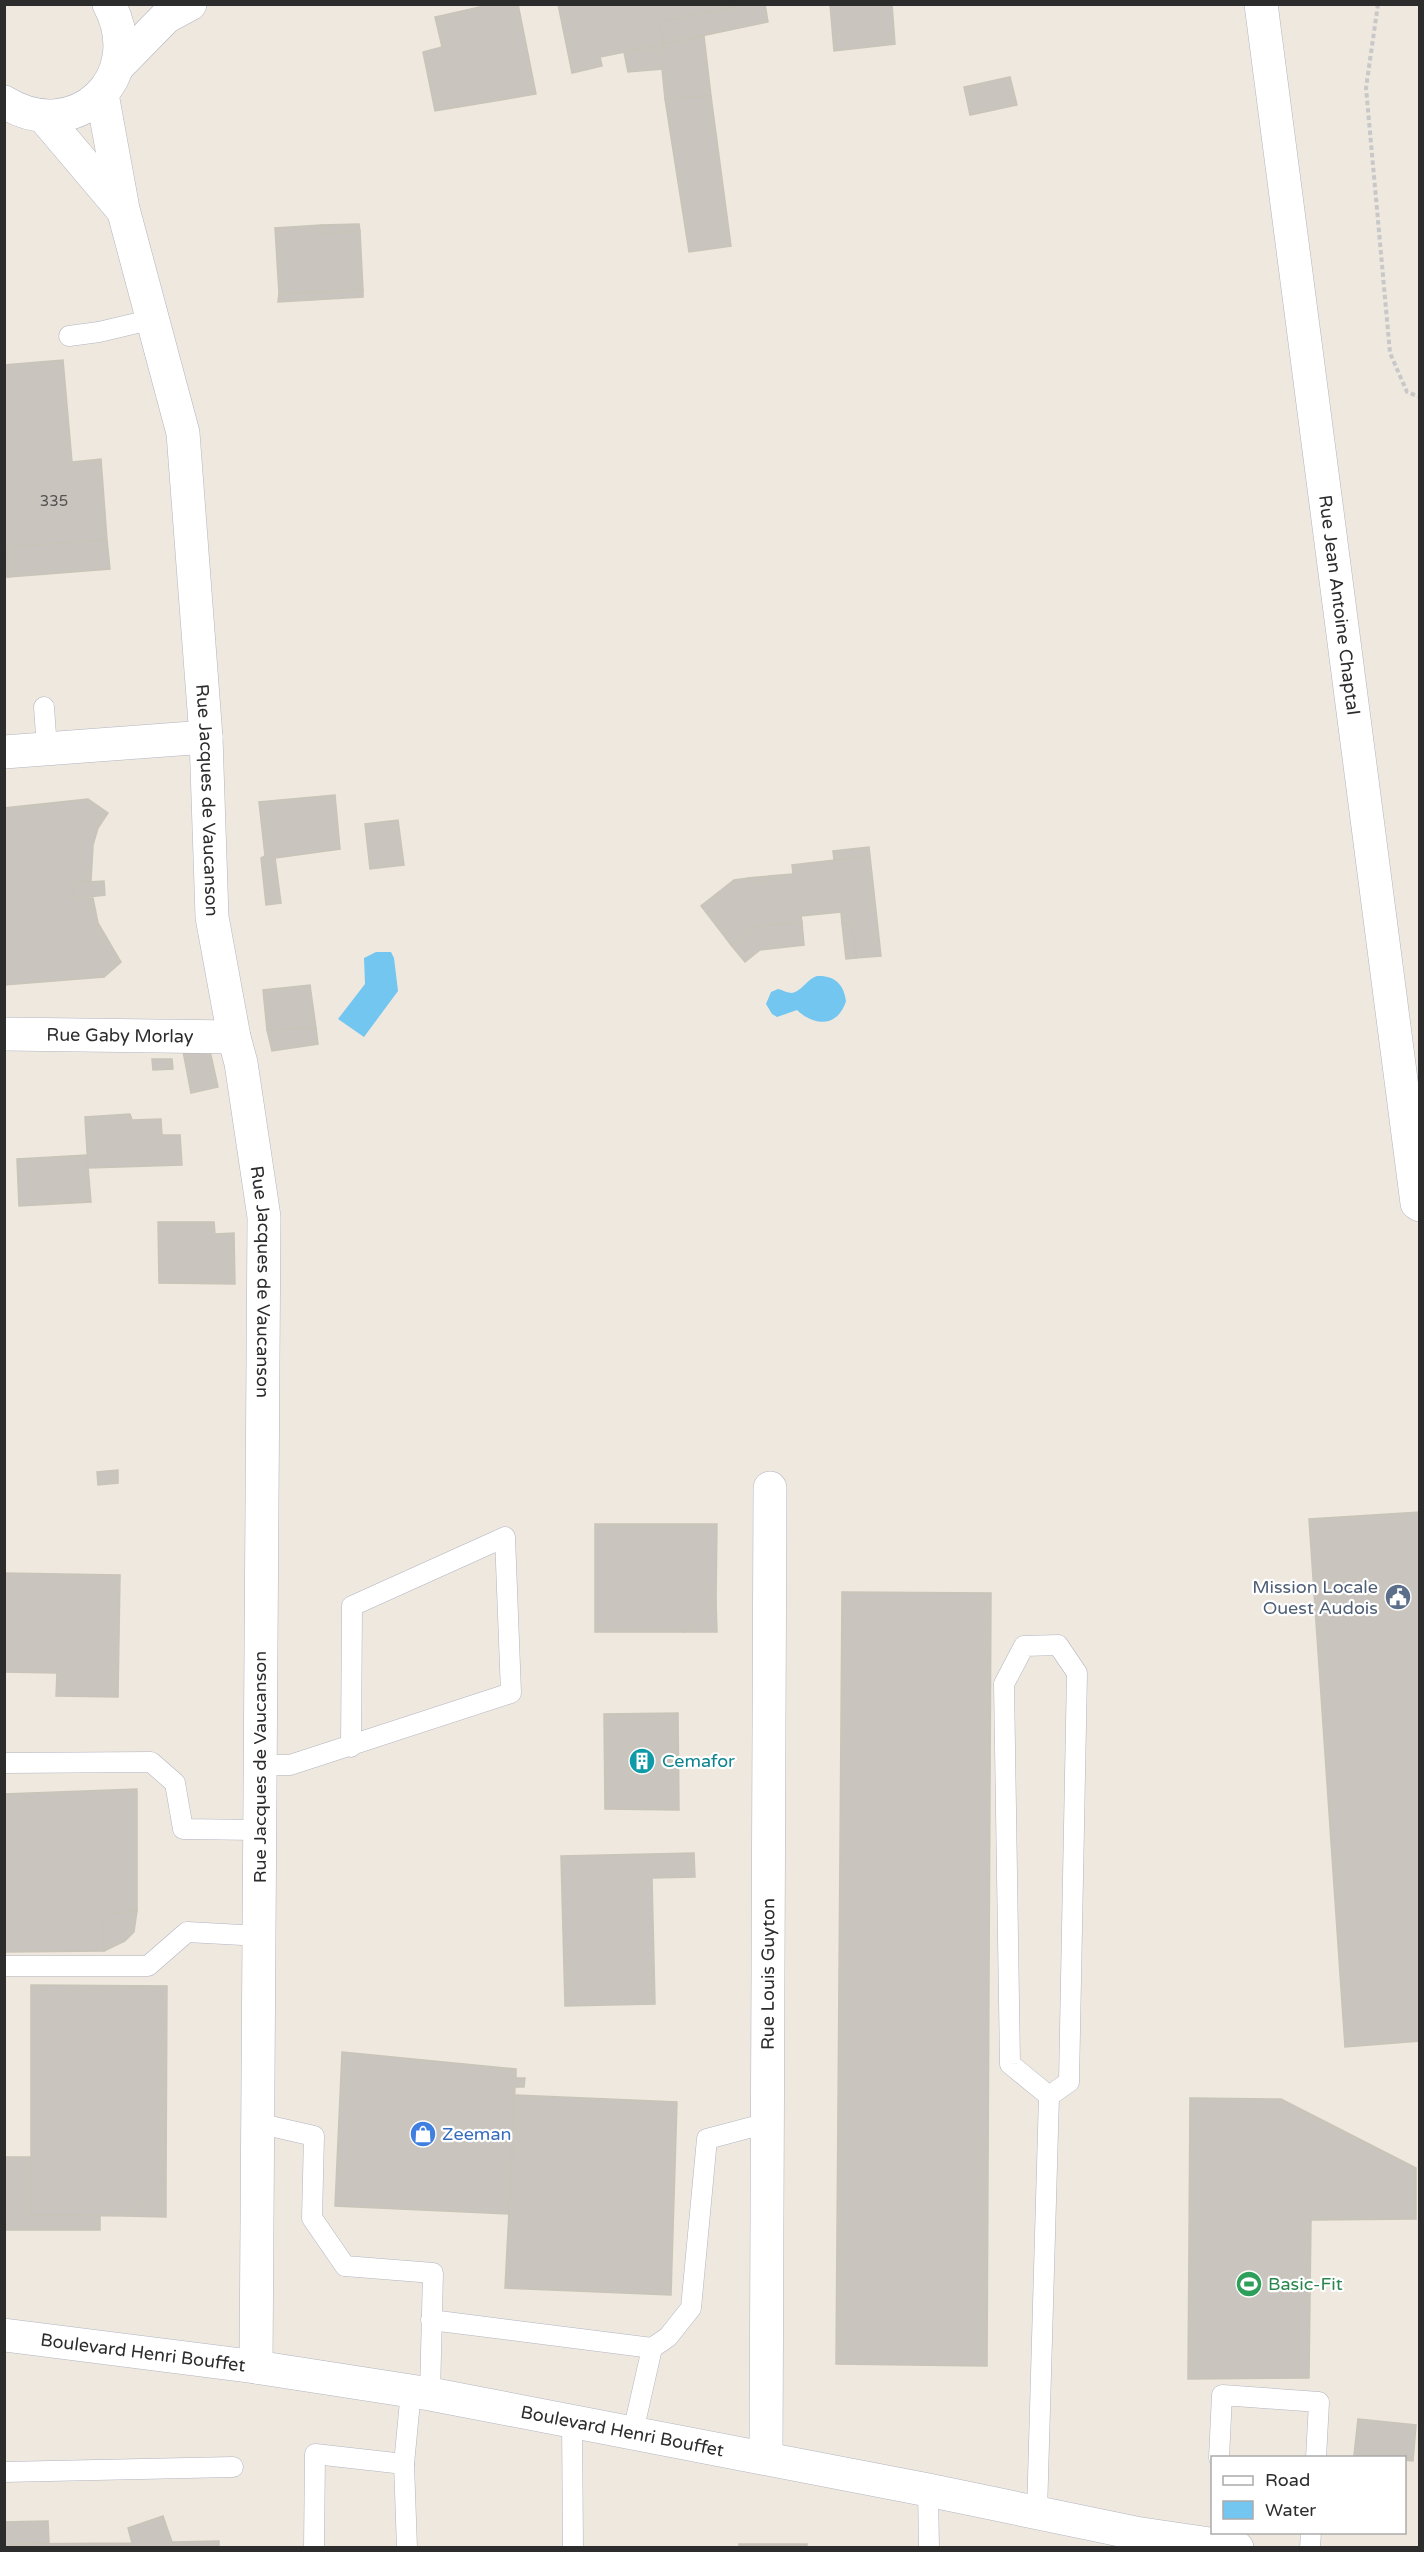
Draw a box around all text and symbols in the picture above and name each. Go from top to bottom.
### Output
house number: 335 [40,492,68,510]
street label: Rue Jean Antoine Chaptal [1314,494,1364,716]
street label: Rue Jacques de Vaucanson [191,683,223,917]
street label: Rue Gaby Morlay [46,1024,194,1047]
street label: Rue Jacques de Vaucanson [245,1164,275,1398]
place label: Mission Locale Ouest Audois [1252,1576,1378,1619]
public building icon: Mission Locale Ouest Audois [1383,1582,1413,1612]
street label: Rue Jacques de Vaucanson [249,1651,271,1883]
building icon: Cemafor [627,1746,657,1776]
place label: Cemafor [662,1750,735,1772]
street label: Rue Louis Guyton [757,1898,779,2050]
shop icon: Zeeman [408,2119,438,2149]
place label: Zeeman [442,2123,511,2145]
sports icon: Basic-Fit [1234,2269,1264,2299]
place label: Basic-Fit [1268,2273,1343,2295]
street label: Boulevard Henri Bouffet [39,2329,247,2377]
street label: Boulevard Henri Bouffet [519,2401,726,2461]
legend [1211,2456,1406,2534]
text: Road [1265,2469,1310,2491]
text: Water [1265,2499,1316,2521]

